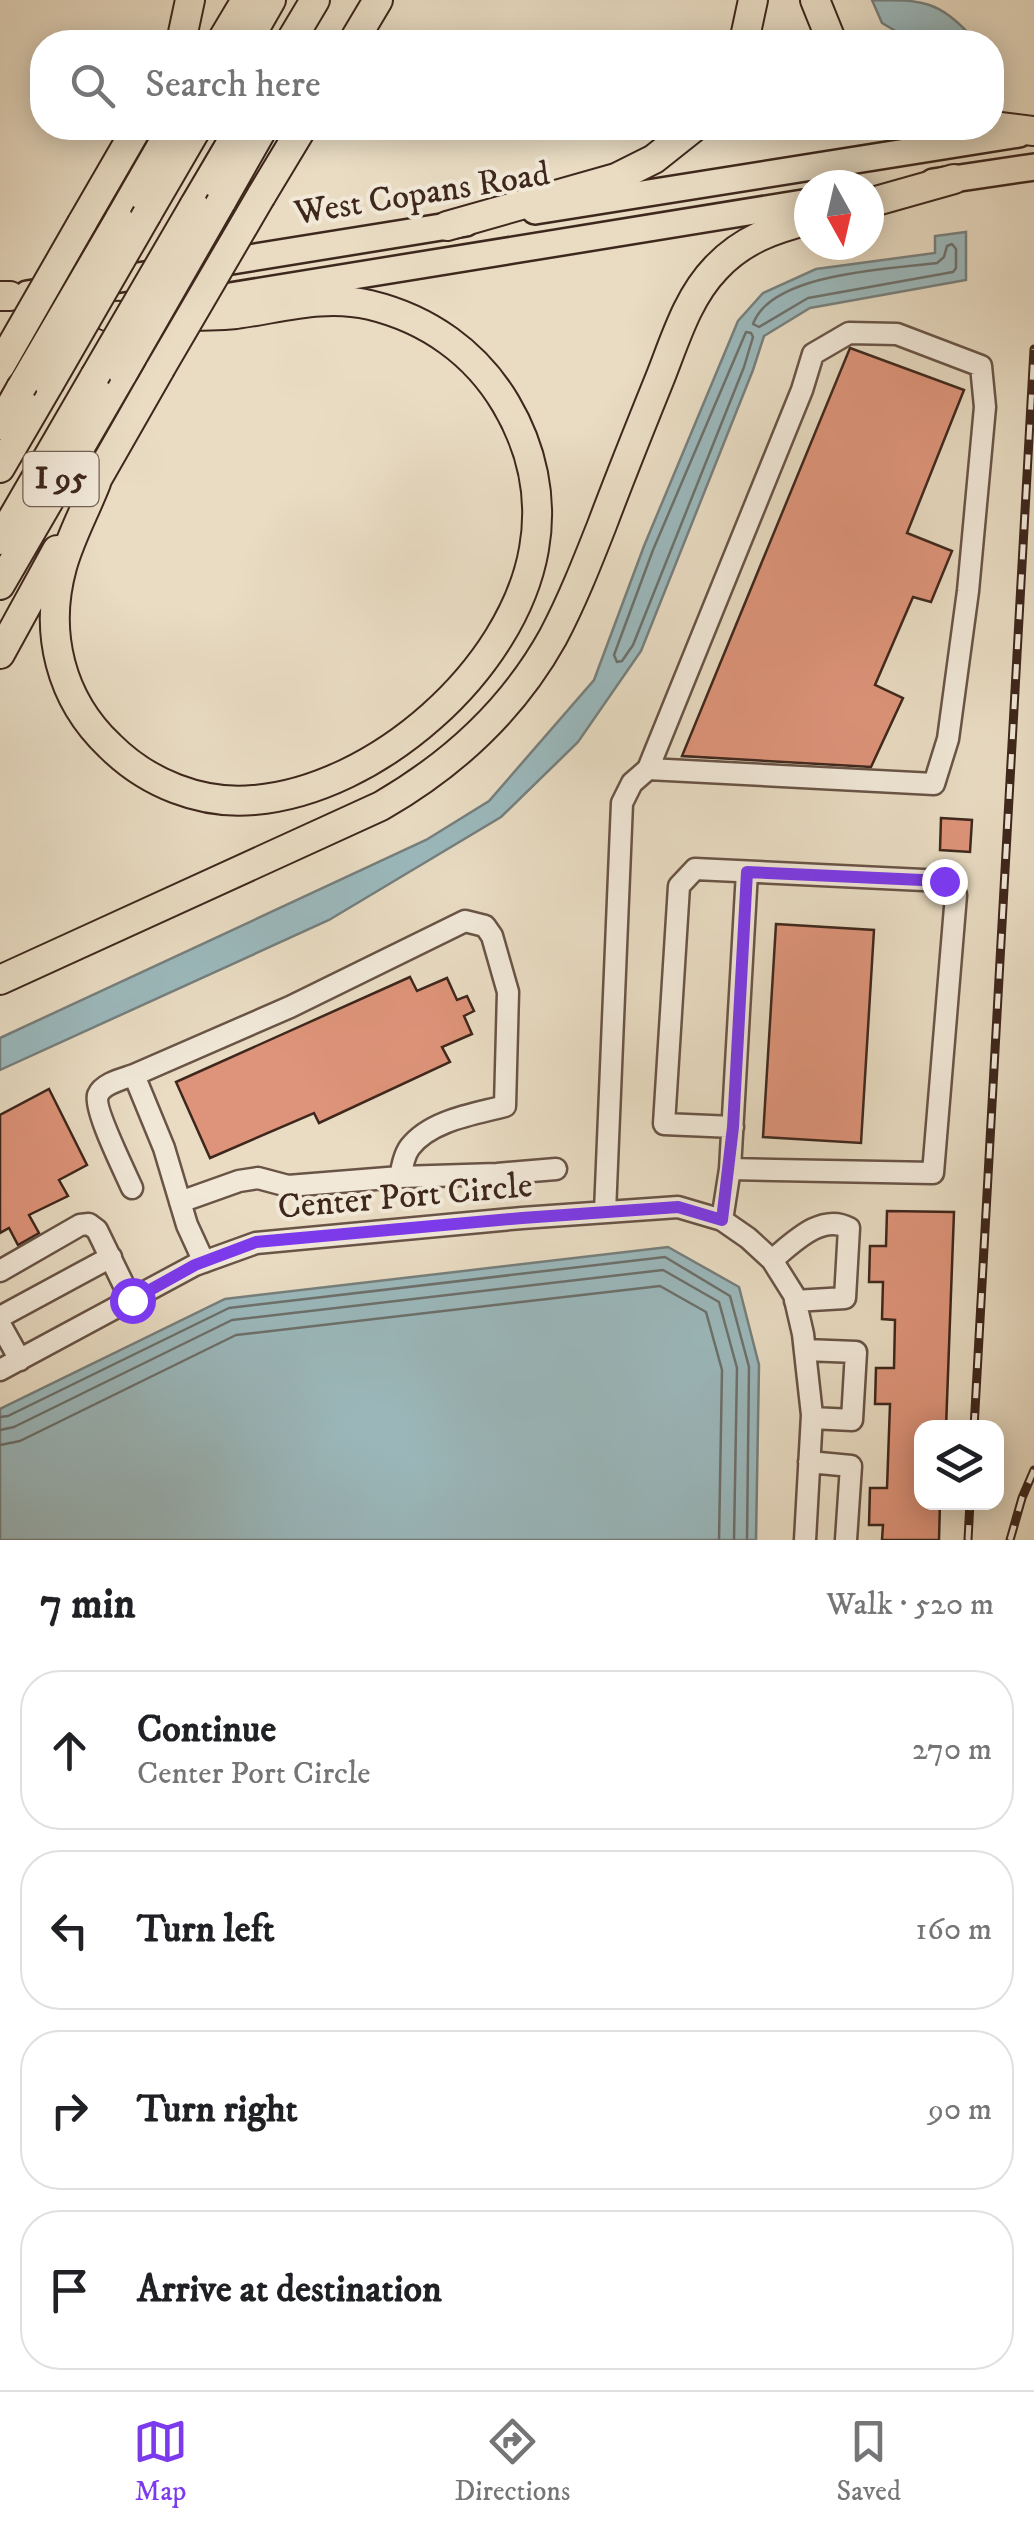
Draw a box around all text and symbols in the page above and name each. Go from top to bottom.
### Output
search box [30,30,1004,140]
icon: search [65,58,120,113]
text: Search here [145,61,321,109]
street label: West Copans Road [290,152,553,236]
north arrow [794,170,884,260]
road number: I 95 [23,452,98,506]
route end [922,859,968,905]
street label: Center Port Circle [276,1164,534,1230]
route start [110,1278,156,1324]
map controls [914,1420,1004,1510]
button: layers [914,1420,1004,1510]
text: 7 min [40,1579,135,1631]
text: Walk · 520 m [826,1585,994,1625]
text: Continue [137,1706,276,1754]
icon: ahead [42,1723,97,1778]
text: 270 m [912,1730,992,1770]
text: Center Port Circle [137,1754,371,1794]
icon: left [42,1903,97,1958]
text: Turn left [137,1906,275,1954]
text: 160 m [916,1910,992,1950]
icon: right [42,2083,97,2138]
text: Turn right [137,2086,298,2134]
text: 90 m [928,2090,992,2130]
icon: arrive [42,2263,97,2318]
text: Arrive at destination [137,2266,442,2314]
tab: Map [133,2414,188,2509]
tab: Directions [454,2414,570,2509]
tab: Saved [837,2414,901,2509]

